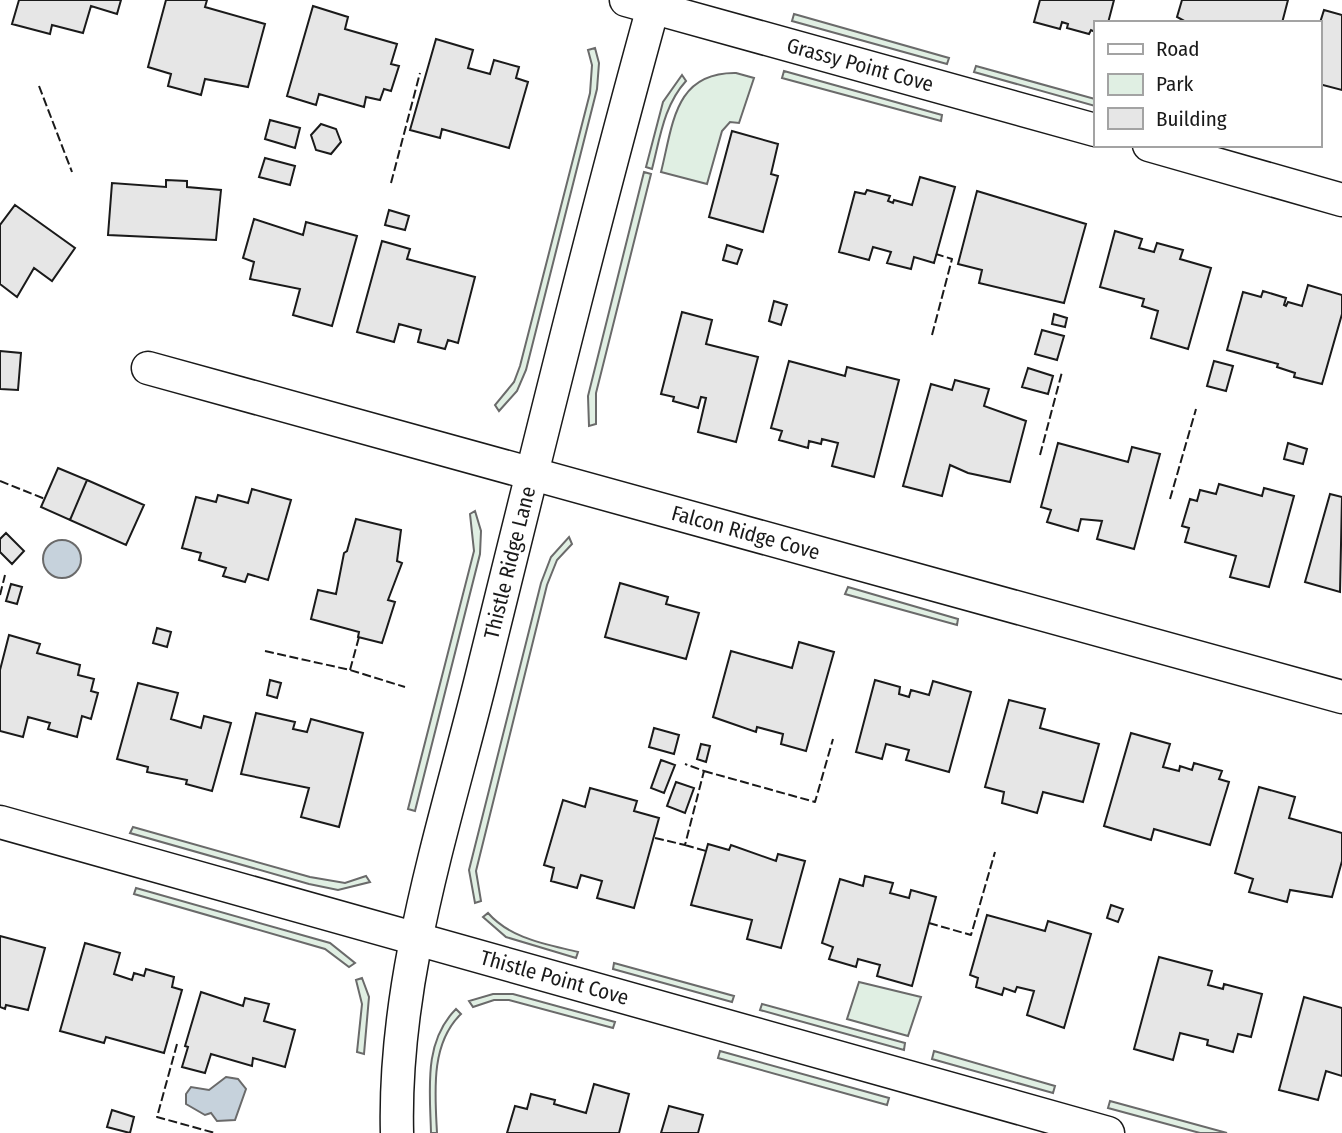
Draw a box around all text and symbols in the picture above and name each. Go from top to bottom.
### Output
legend [1094,21,1321,147]
street label: Grassy Point Cove [784,32,936,98]
text: Road [1156,36,1200,62]
text: Park [1156,71,1194,97]
text: Building [1156,106,1227,132]
street label: Thistle Ridge Lane [478,484,541,642]
street label: Falcon Ridge Cove [669,500,823,566]
street label: Thistle Point Cove [477,944,632,1011]

